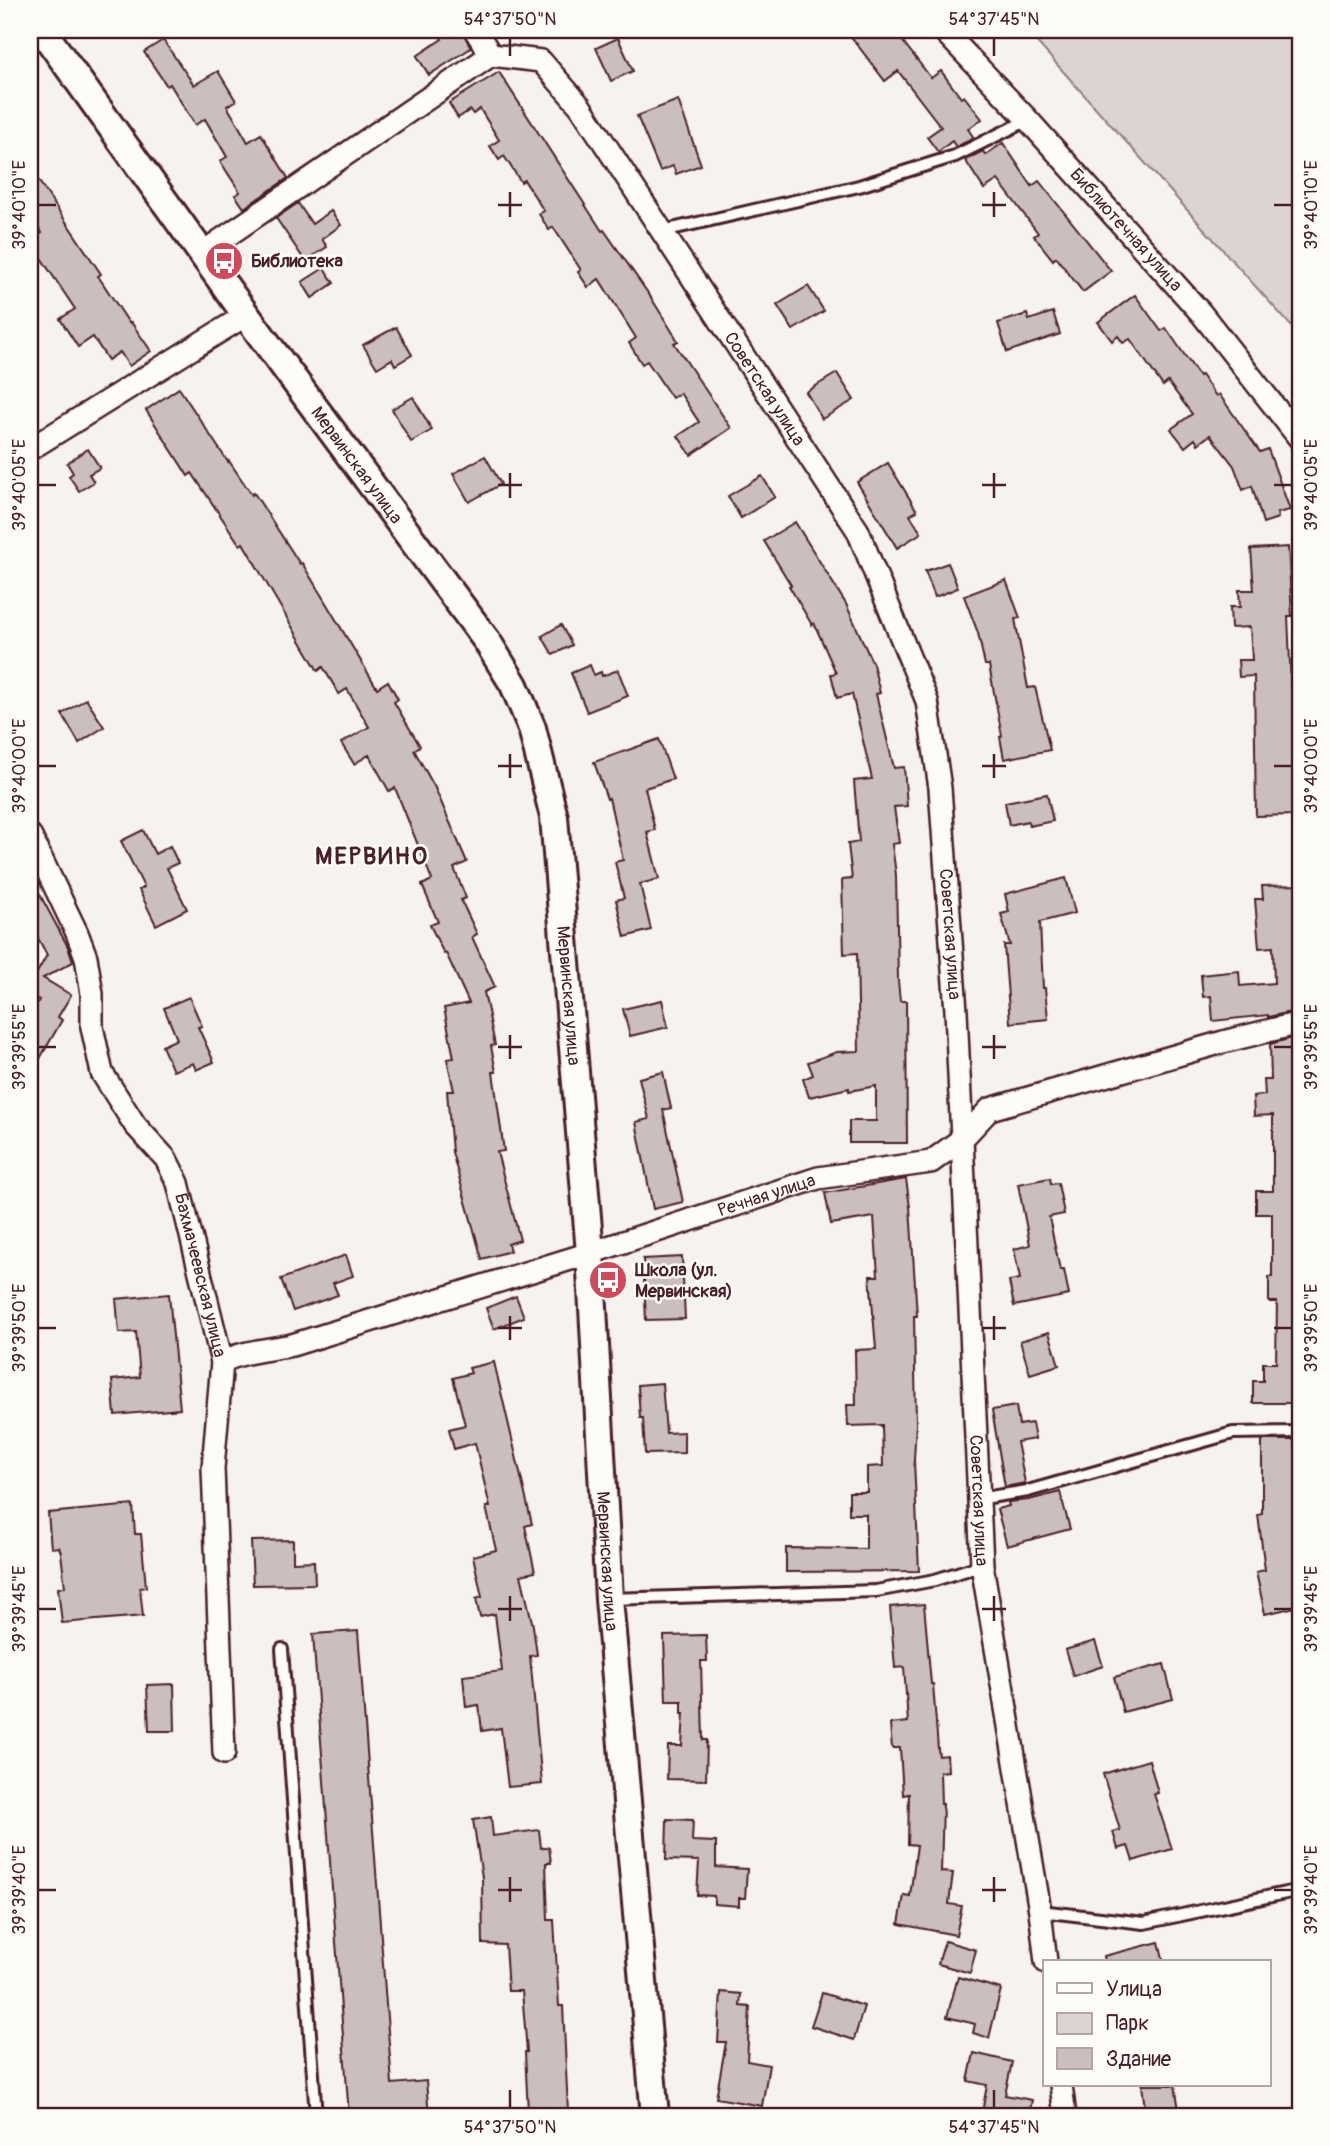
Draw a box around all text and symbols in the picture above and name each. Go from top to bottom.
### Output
text: 54°37'50"N [464,8,556,31]
text: 54°37'45"N [949,8,1039,31]
text: 39°40'10"E [8,160,31,250]
text: 39°40'10"E [1300,160,1323,250]
street label: Библиотечная улица [1065,163,1188,296]
bus stop icon: Библиотека [203,240,245,282]
place label: Библиотека [251,250,343,273]
street label: Советская улица [719,327,811,450]
street label: Мервинская улица [306,402,408,528]
text: 39°40'05"E [8,439,31,531]
text: 39°40'05"E [1300,439,1323,531]
text: 39°40'00"E [8,719,31,813]
text: 39°40'00"E [1300,719,1323,813]
district label: МЕРВИНО [315,842,429,871]
street label: Советская улица [934,868,967,1001]
street label: Мервинская улица [552,925,586,1066]
text: 39°39'55"E [8,1004,31,1090]
text: 39°39'55"E [1300,1004,1323,1090]
street label: Речная улица [715,1168,818,1222]
street label: Бахмачеевская улица [169,1191,232,1359]
bus stop icon: Школа (ул. Мервинская) [587,1259,629,1301]
place label: Школа (ул. Мервинская) [634,1259,733,1303]
text: 39°39'50"E [8,1284,31,1372]
text: 39°39'50"E [1300,1284,1323,1372]
street label: Советская улица [964,1434,994,1567]
street label: Мервинская улица [592,1491,623,1632]
text: 39°39'45"E [8,1566,31,1652]
text: 39°39'45"E [1300,1566,1323,1652]
text: 39°39'40"E [8,1845,31,1935]
text: 39°39'40"E [1300,1845,1323,1935]
legend [1043,1960,1270,2086]
text: Улица [1106,1976,1162,2003]
text: Парк [1106,2010,1149,2037]
text: Здание [1106,2046,1172,2073]
text: 54°37'50"N [464,2116,556,2139]
text: 54°37'45"N [949,2116,1039,2139]

